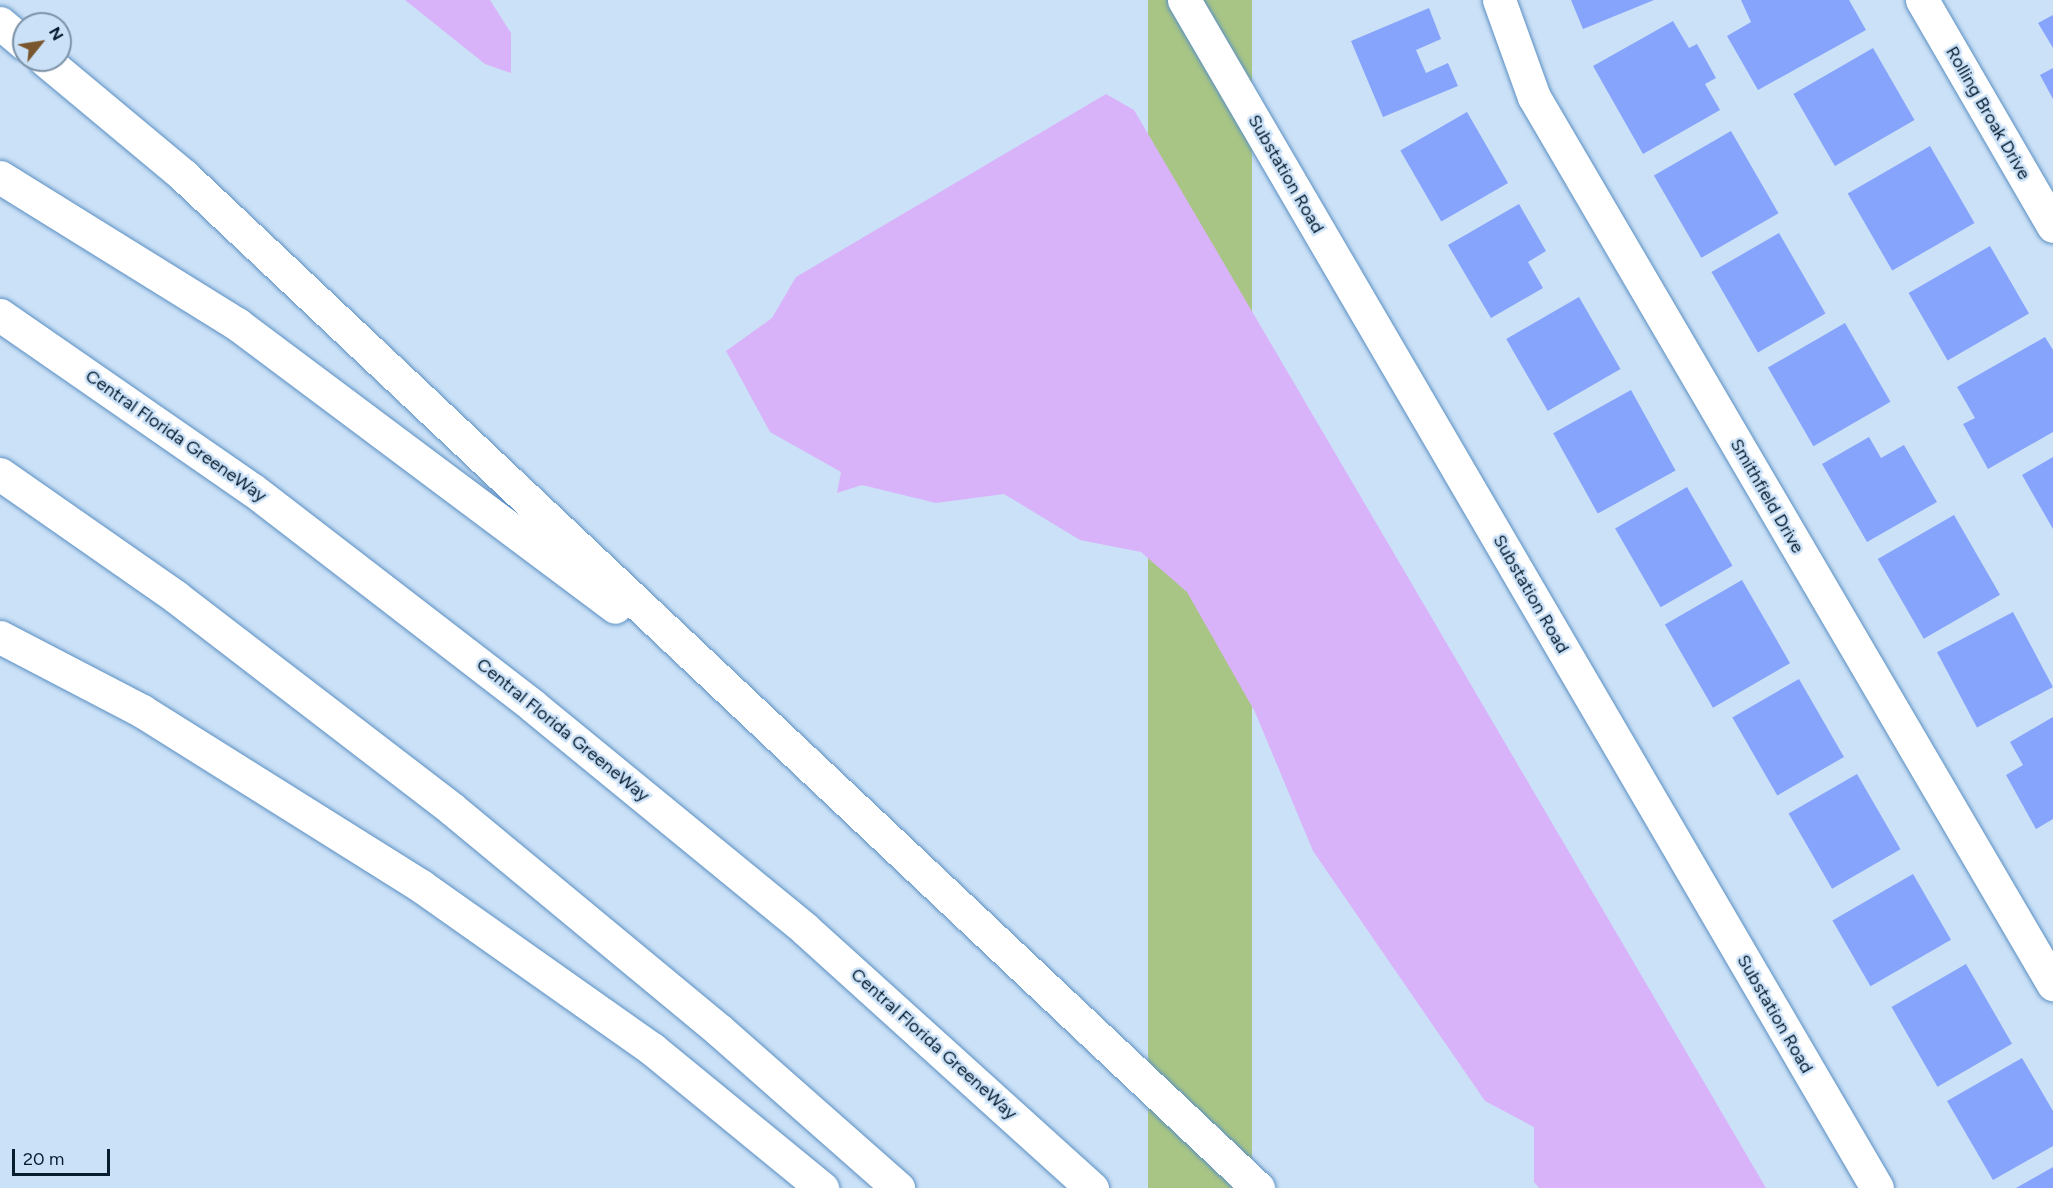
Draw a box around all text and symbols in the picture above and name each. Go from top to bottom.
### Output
north arrow [12,12,72,72]
text: N [45,24,68,44]
street label: Rolling Broak Drive [1941,42,2035,184]
street label: Substation Road [1243,111,1329,237]
street label: Central Florida GreeneWay [81,365,271,507]
street label: Smithfield Drive [1725,435,1809,557]
street label: Substation Road [1488,531,1574,657]
street label: Central Florida GreeneWay [472,654,654,806]
street label: Substation Road [1732,951,1818,1077]
street label: Central Florida GreeneWay [846,964,1022,1124]
scale bar [15,1137,112,1175]
text: 20 m [23,1148,64,1170]

